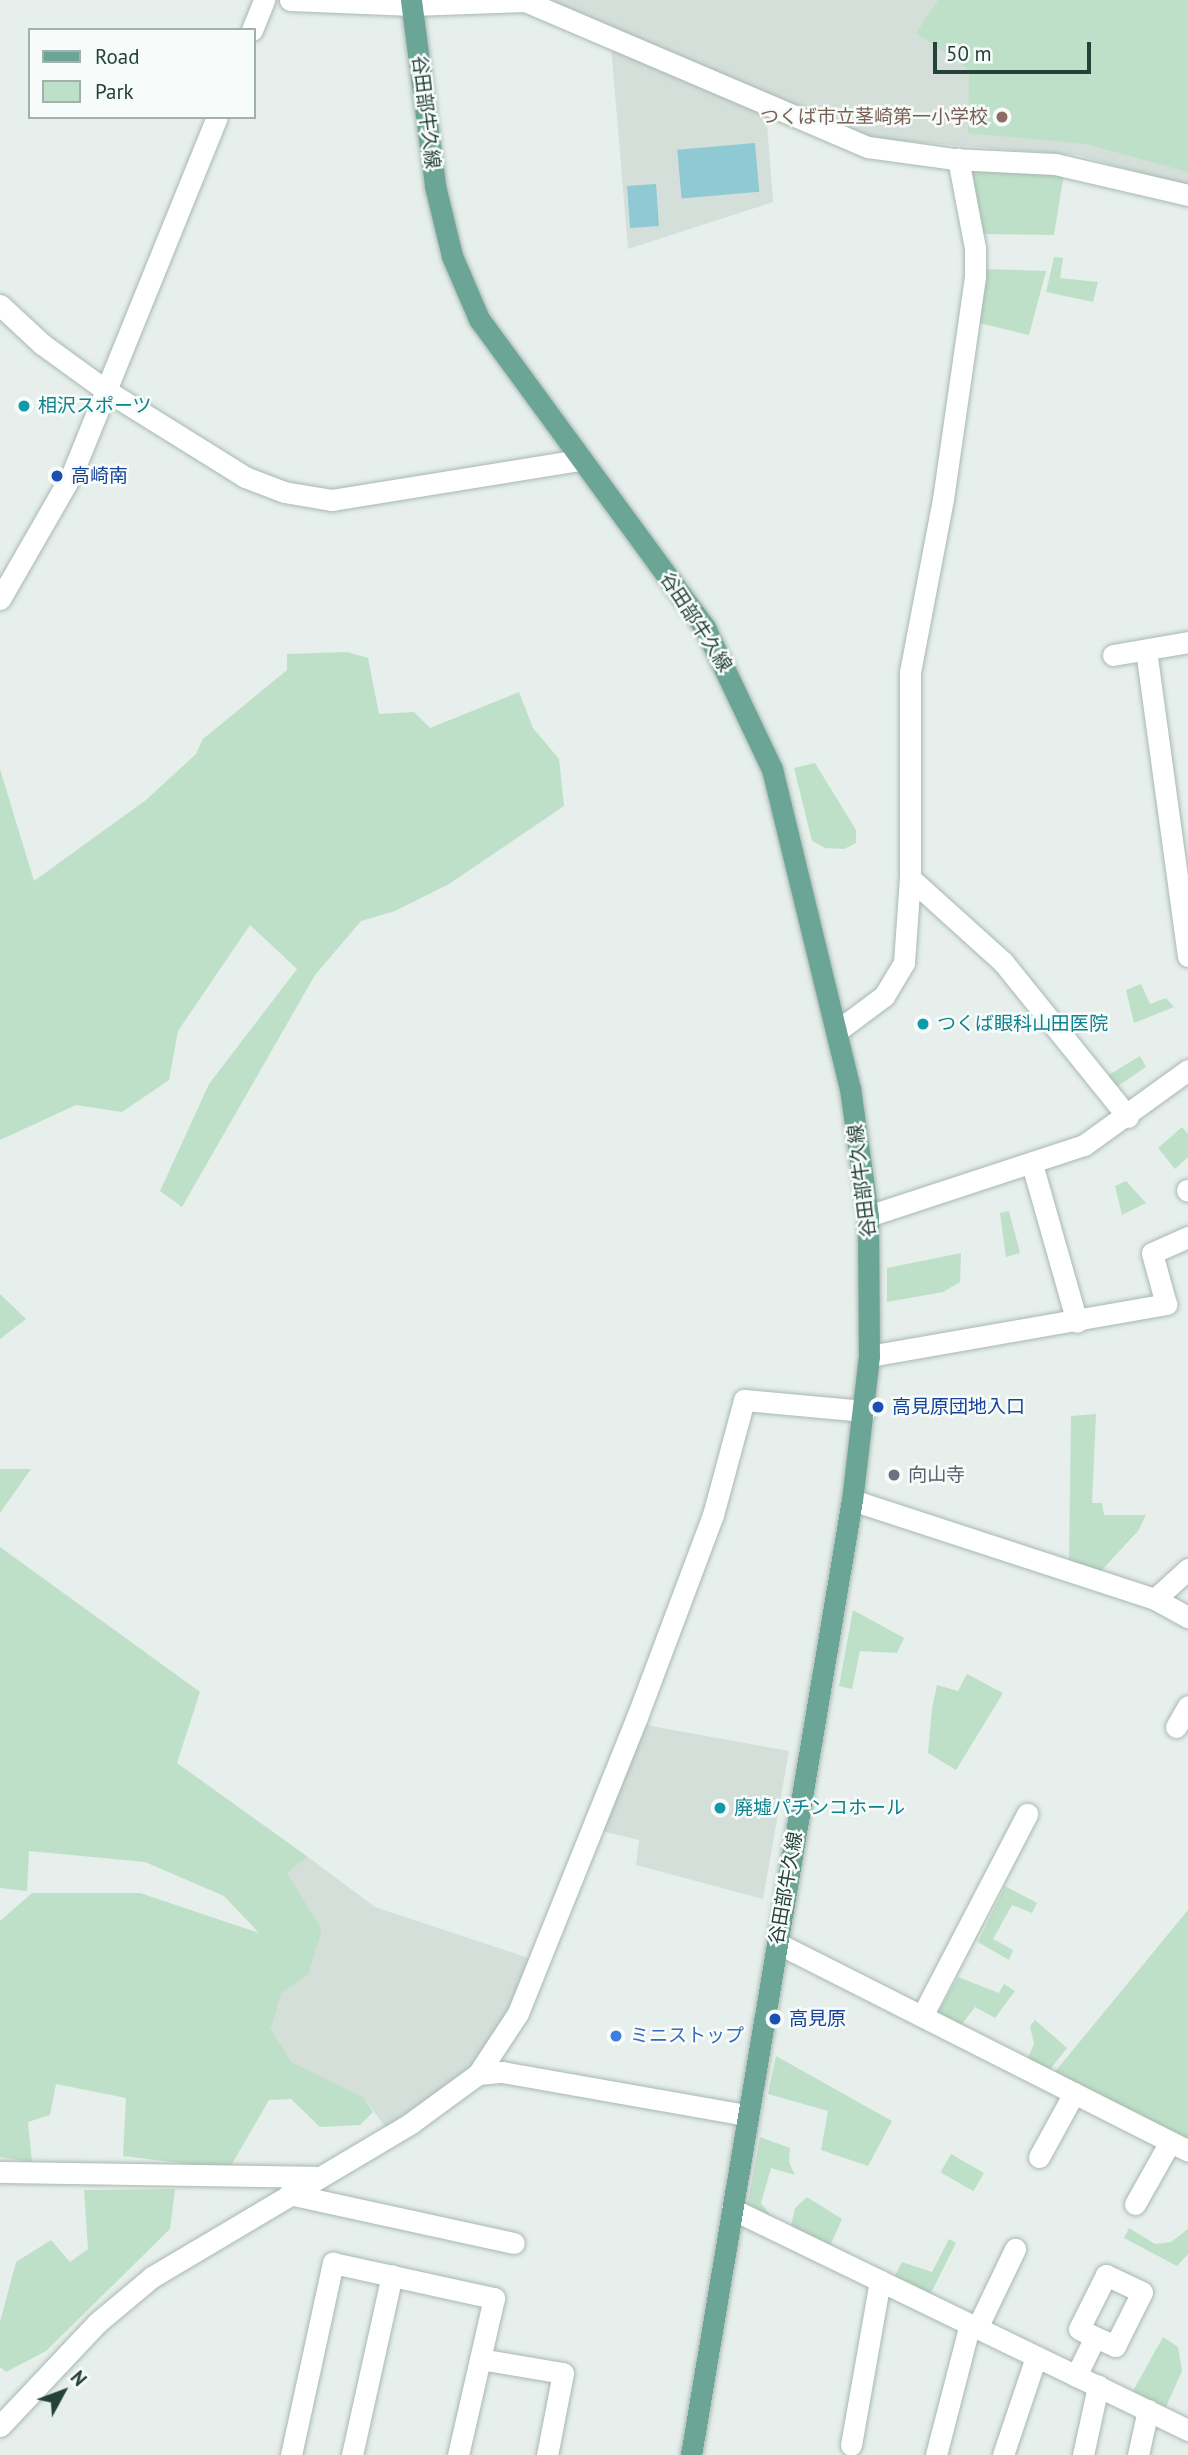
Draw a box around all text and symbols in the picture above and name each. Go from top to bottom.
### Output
legend [28,28,256,119]
scale bar [936,28,1094,72]
text: 50 m [946,40,992,67]
text: Road [95,43,139,70]
street label: 谷田部牛久線 [408,54,444,170]
text: Park [95,78,134,105]
place label: つくば市立茎崎第一小学校 [760,106,988,128]
marker: つくば市立茎崎第一小学校 [994,109,1010,125]
place label: 相沢スポーツ [38,395,152,417]
marker: 相沢スポーツ [16,398,32,414]
place label: 高崎南 [71,465,128,487]
marker: 高崎南 [49,468,65,484]
street label: 谷田部牛久線 [655,568,737,676]
place label: つくば眼科山田医院 [937,1013,1108,1035]
marker: つくば眼科山田医院 [915,1016,931,1032]
street label: 谷田部牛久線 [844,1123,880,1239]
place label: 高見原団地入口 [892,1396,1025,1418]
marker: 高見原団地入口 [870,1399,886,1415]
place label: 向山寺 [908,1464,965,1486]
marker: 向山寺 [886,1467,902,1483]
place label: 廃墟パチンコホール [734,1797,905,1819]
marker: 廃墟パチンコホール [712,1800,728,1816]
street label: 谷田部牛久線 [765,1830,807,1946]
place label: 高見原 [789,2008,846,2030]
marker: 高見原 [767,2011,783,2027]
place label: ミニストップ [630,2025,744,2047]
marker: ミニストップ [608,2028,624,2044]
north arrow [28,2357,98,2427]
text: N [66,2366,92,2391]

